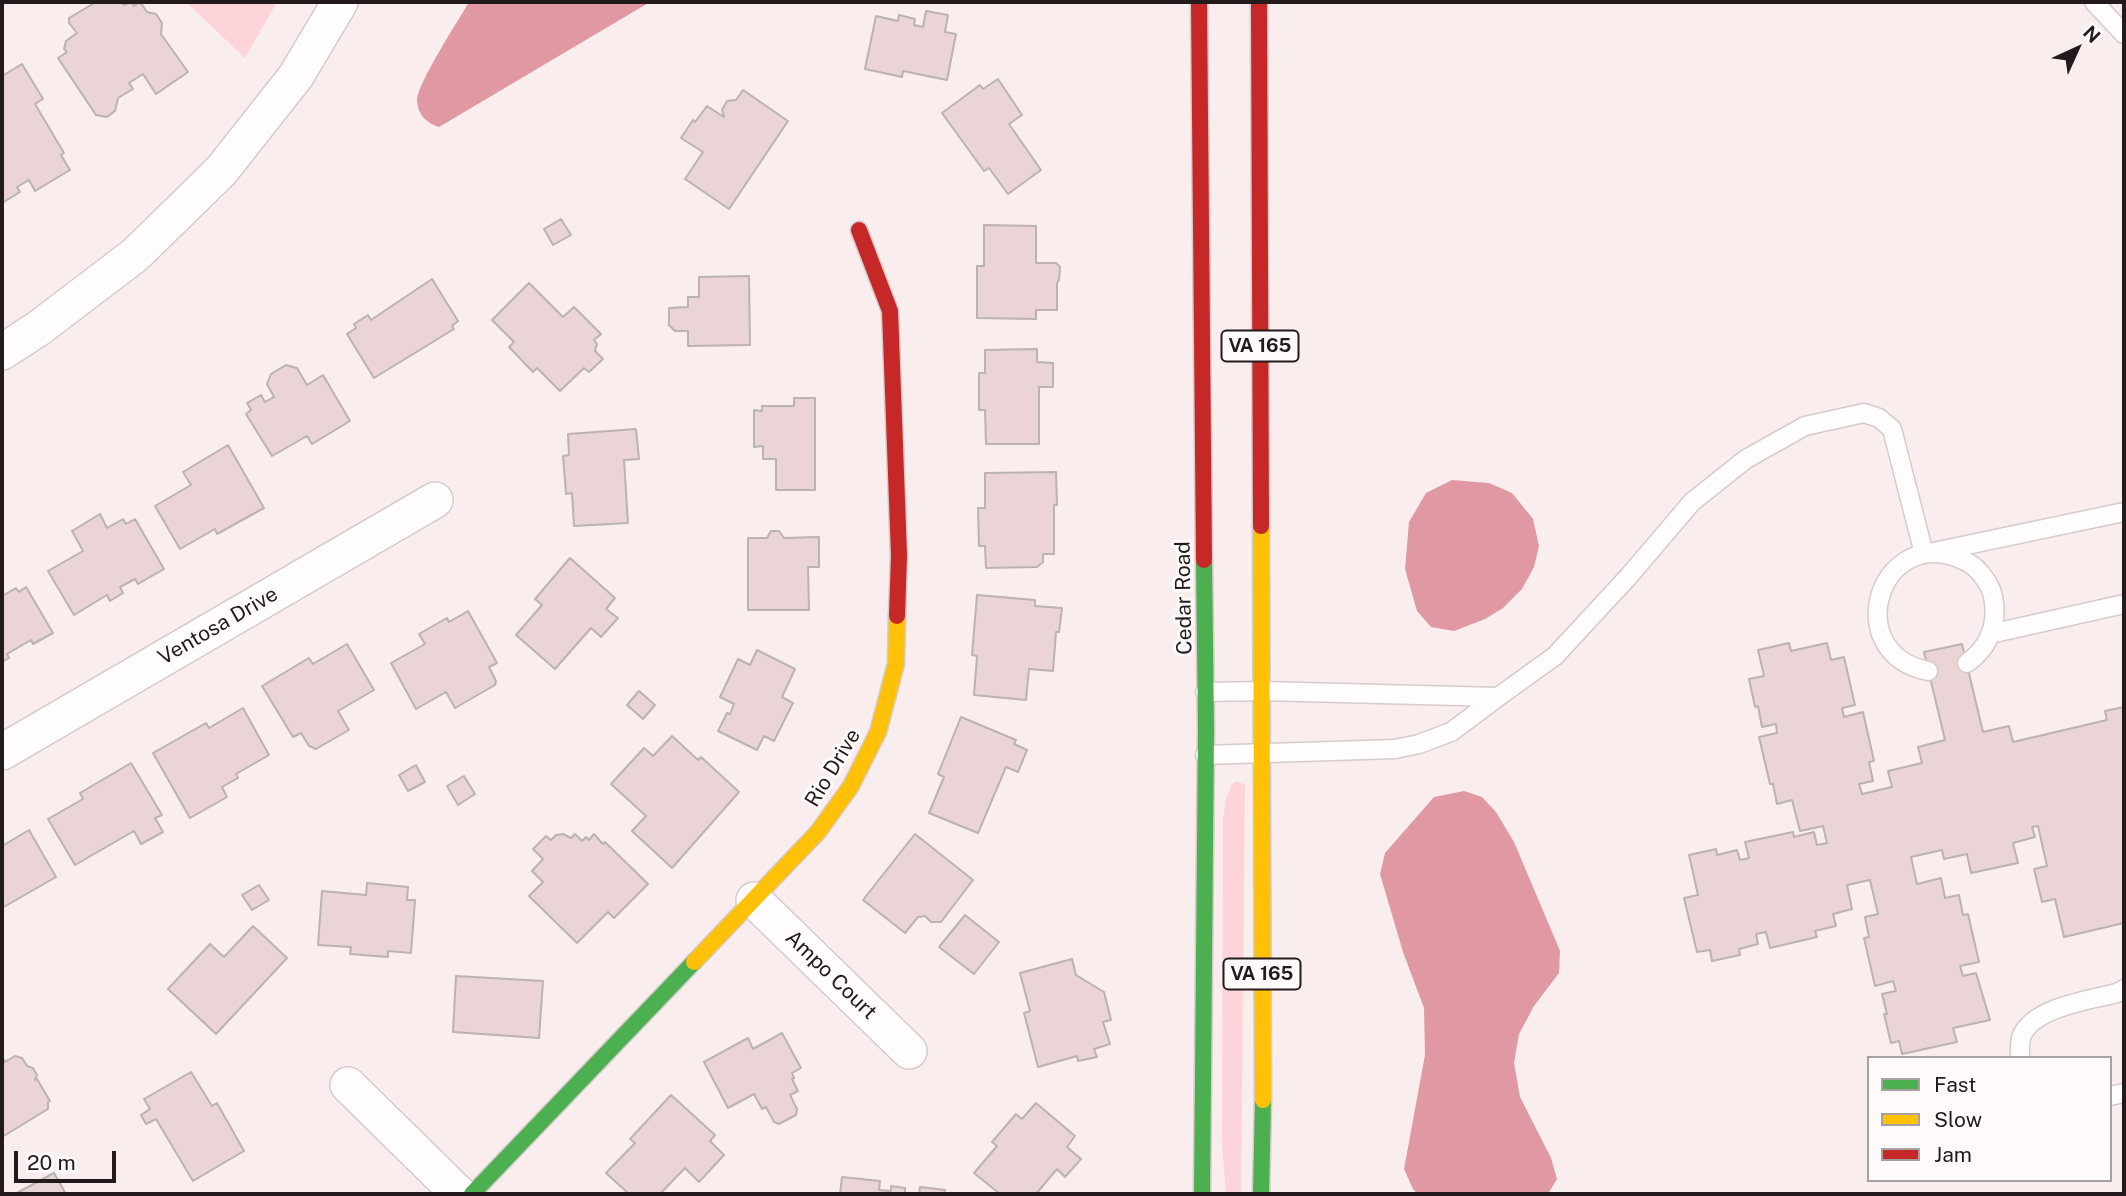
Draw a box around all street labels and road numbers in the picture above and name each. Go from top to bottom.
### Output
road number: VA 165 [1222,330,1298,362]
street label: Cedar Road [1170,541,1198,655]
street label: Ventosa Drive [154,582,282,670]
street label: Rio Drive [800,724,866,812]
street label: Ampo Court [780,925,882,1025]
road number: VA 165 [1224,958,1300,990]

